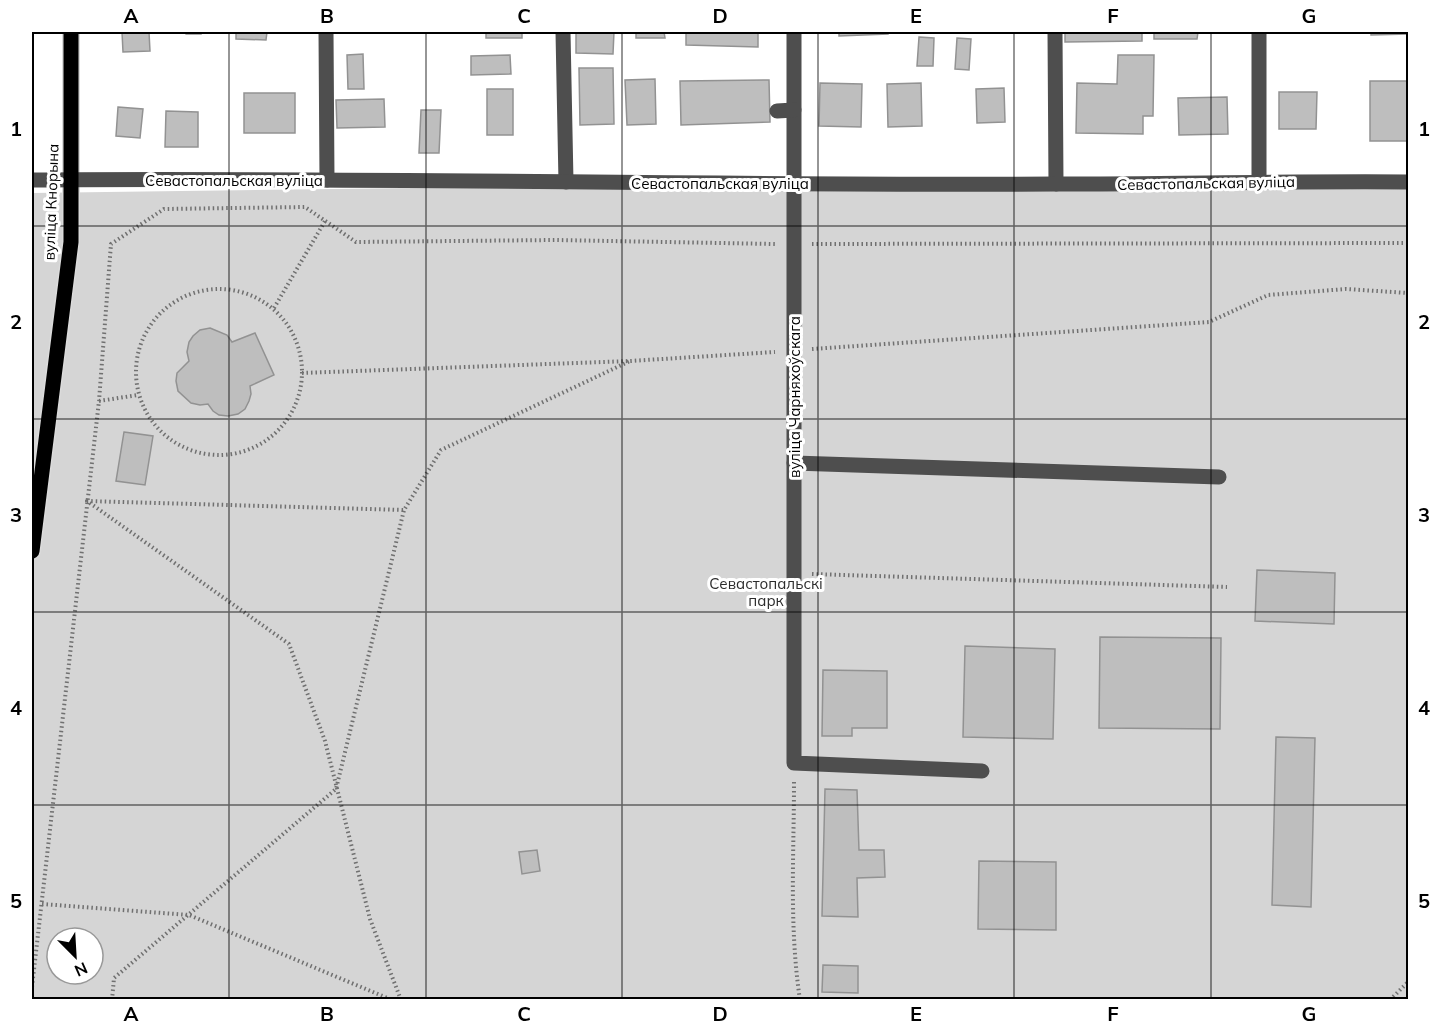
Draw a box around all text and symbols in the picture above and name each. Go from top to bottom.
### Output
text: A [124,3,139,28]
text: B [320,3,334,28]
text: C [517,3,531,28]
text: D [712,3,728,28]
text: E [910,3,922,28]
text: F [1107,3,1119,28]
text: G [1302,3,1316,28]
text: 1 [10,116,22,141]
text: 1 [1418,116,1430,141]
street label: вуліца Кнорына [39,143,63,261]
street label: Севастопальская вуліца [145,171,323,190]
street label: Севастопальская вуліца [1117,172,1295,194]
street label: Севастопальская вуліца [631,174,809,193]
text: 2 [10,309,22,334]
text: 2 [1418,309,1430,334]
street label: вуліца Чарняхоўскага [785,316,804,478]
text: 3 [10,502,22,527]
text: 3 [1418,502,1430,527]
park label: Севастопальскі парк [709,574,823,610]
text: 4 [10,695,22,720]
text: 4 [1418,695,1430,720]
text: 5 [10,888,22,913]
text: 5 [1418,888,1430,913]
north arrow [45,926,105,986]
text: N [72,958,91,981]
text: A [124,1001,139,1026]
text: B [320,1001,334,1026]
text: C [517,1001,531,1026]
text: D [712,1001,728,1026]
text: E [910,1001,922,1026]
text: F [1107,1001,1119,1026]
text: G [1302,1001,1316,1026]

